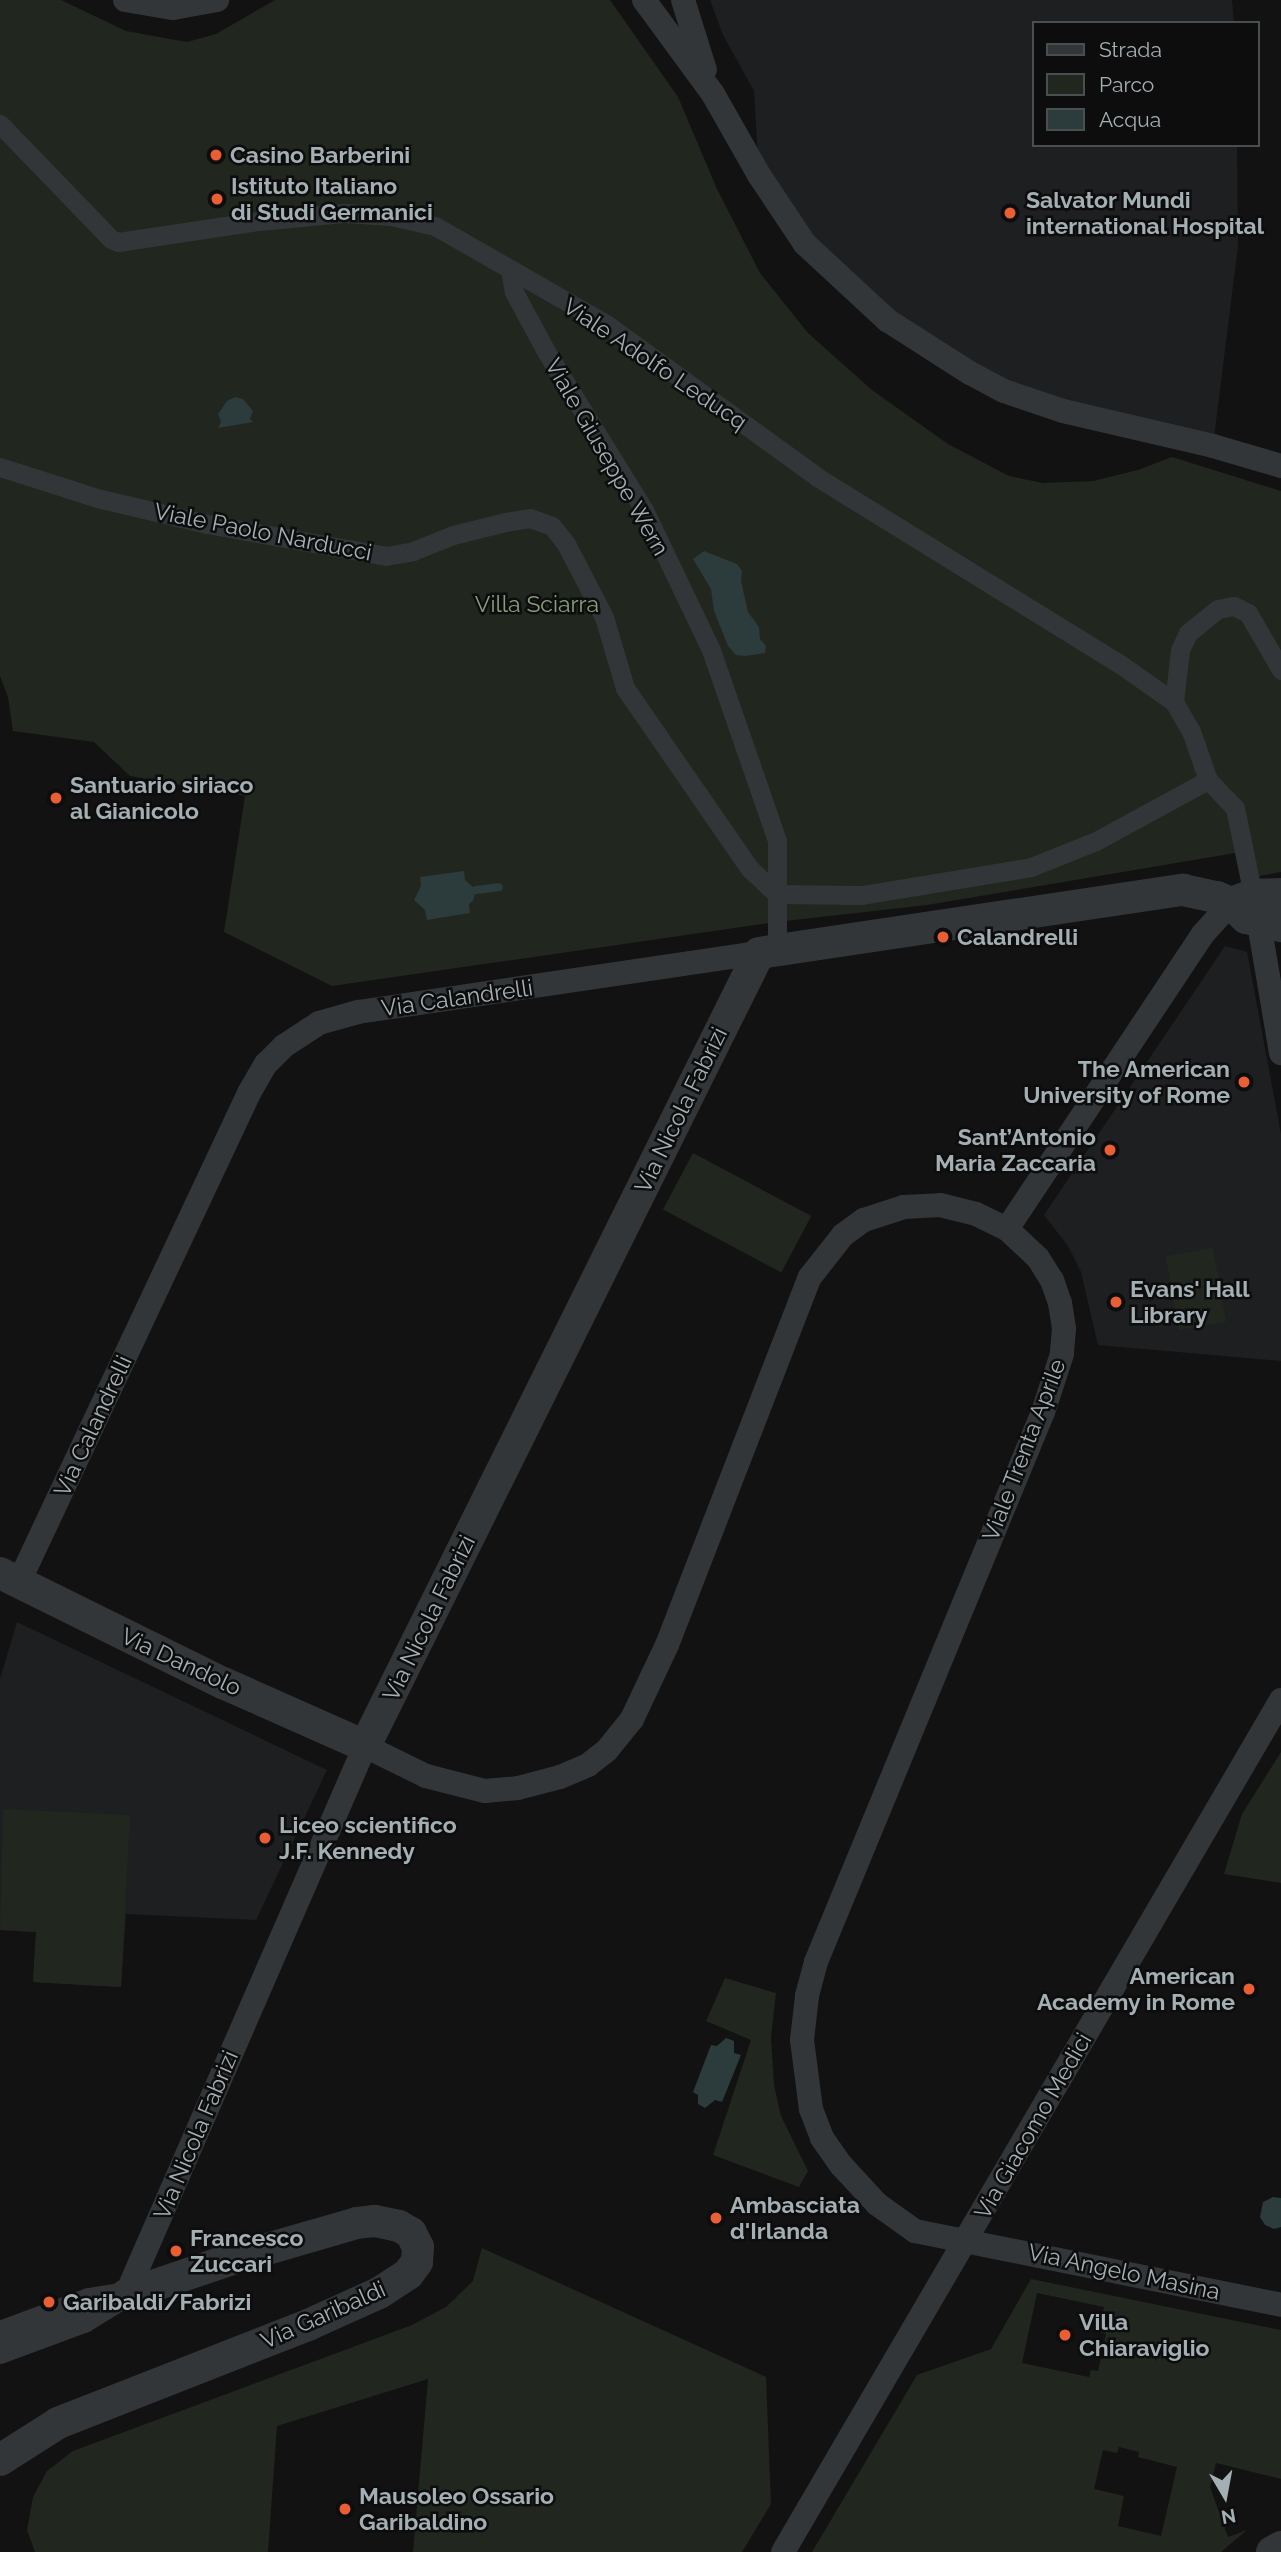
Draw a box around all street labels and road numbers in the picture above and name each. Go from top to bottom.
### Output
street label: Viale Adolfo Leducq [558,292,752,436]
street label: Viale Giuseppe Wern [539,353,675,561]
street label: Viale Paolo Narducci [152,497,374,567]
street label: Via Calandrelli [380,974,534,1022]
street label: Via Nicola Fabrizi [629,1023,733,1197]
street label: Via Calandrelli [48,1351,138,1501]
street label: Viale Trenta Aprile [976,1355,1072,1545]
street label: Via Nicola Fabrizi [377,1531,481,1705]
street label: Via Dandolo [117,1622,245,1702]
street label: Via Giacomo Medici [968,2028,1098,2224]
street label: Via Nicola Fabrizi [148,2046,244,2224]
street label: Via Angelo Masina [1025,2238,1223,2306]
street label: Via Garibaldi [256,2275,390,2355]

